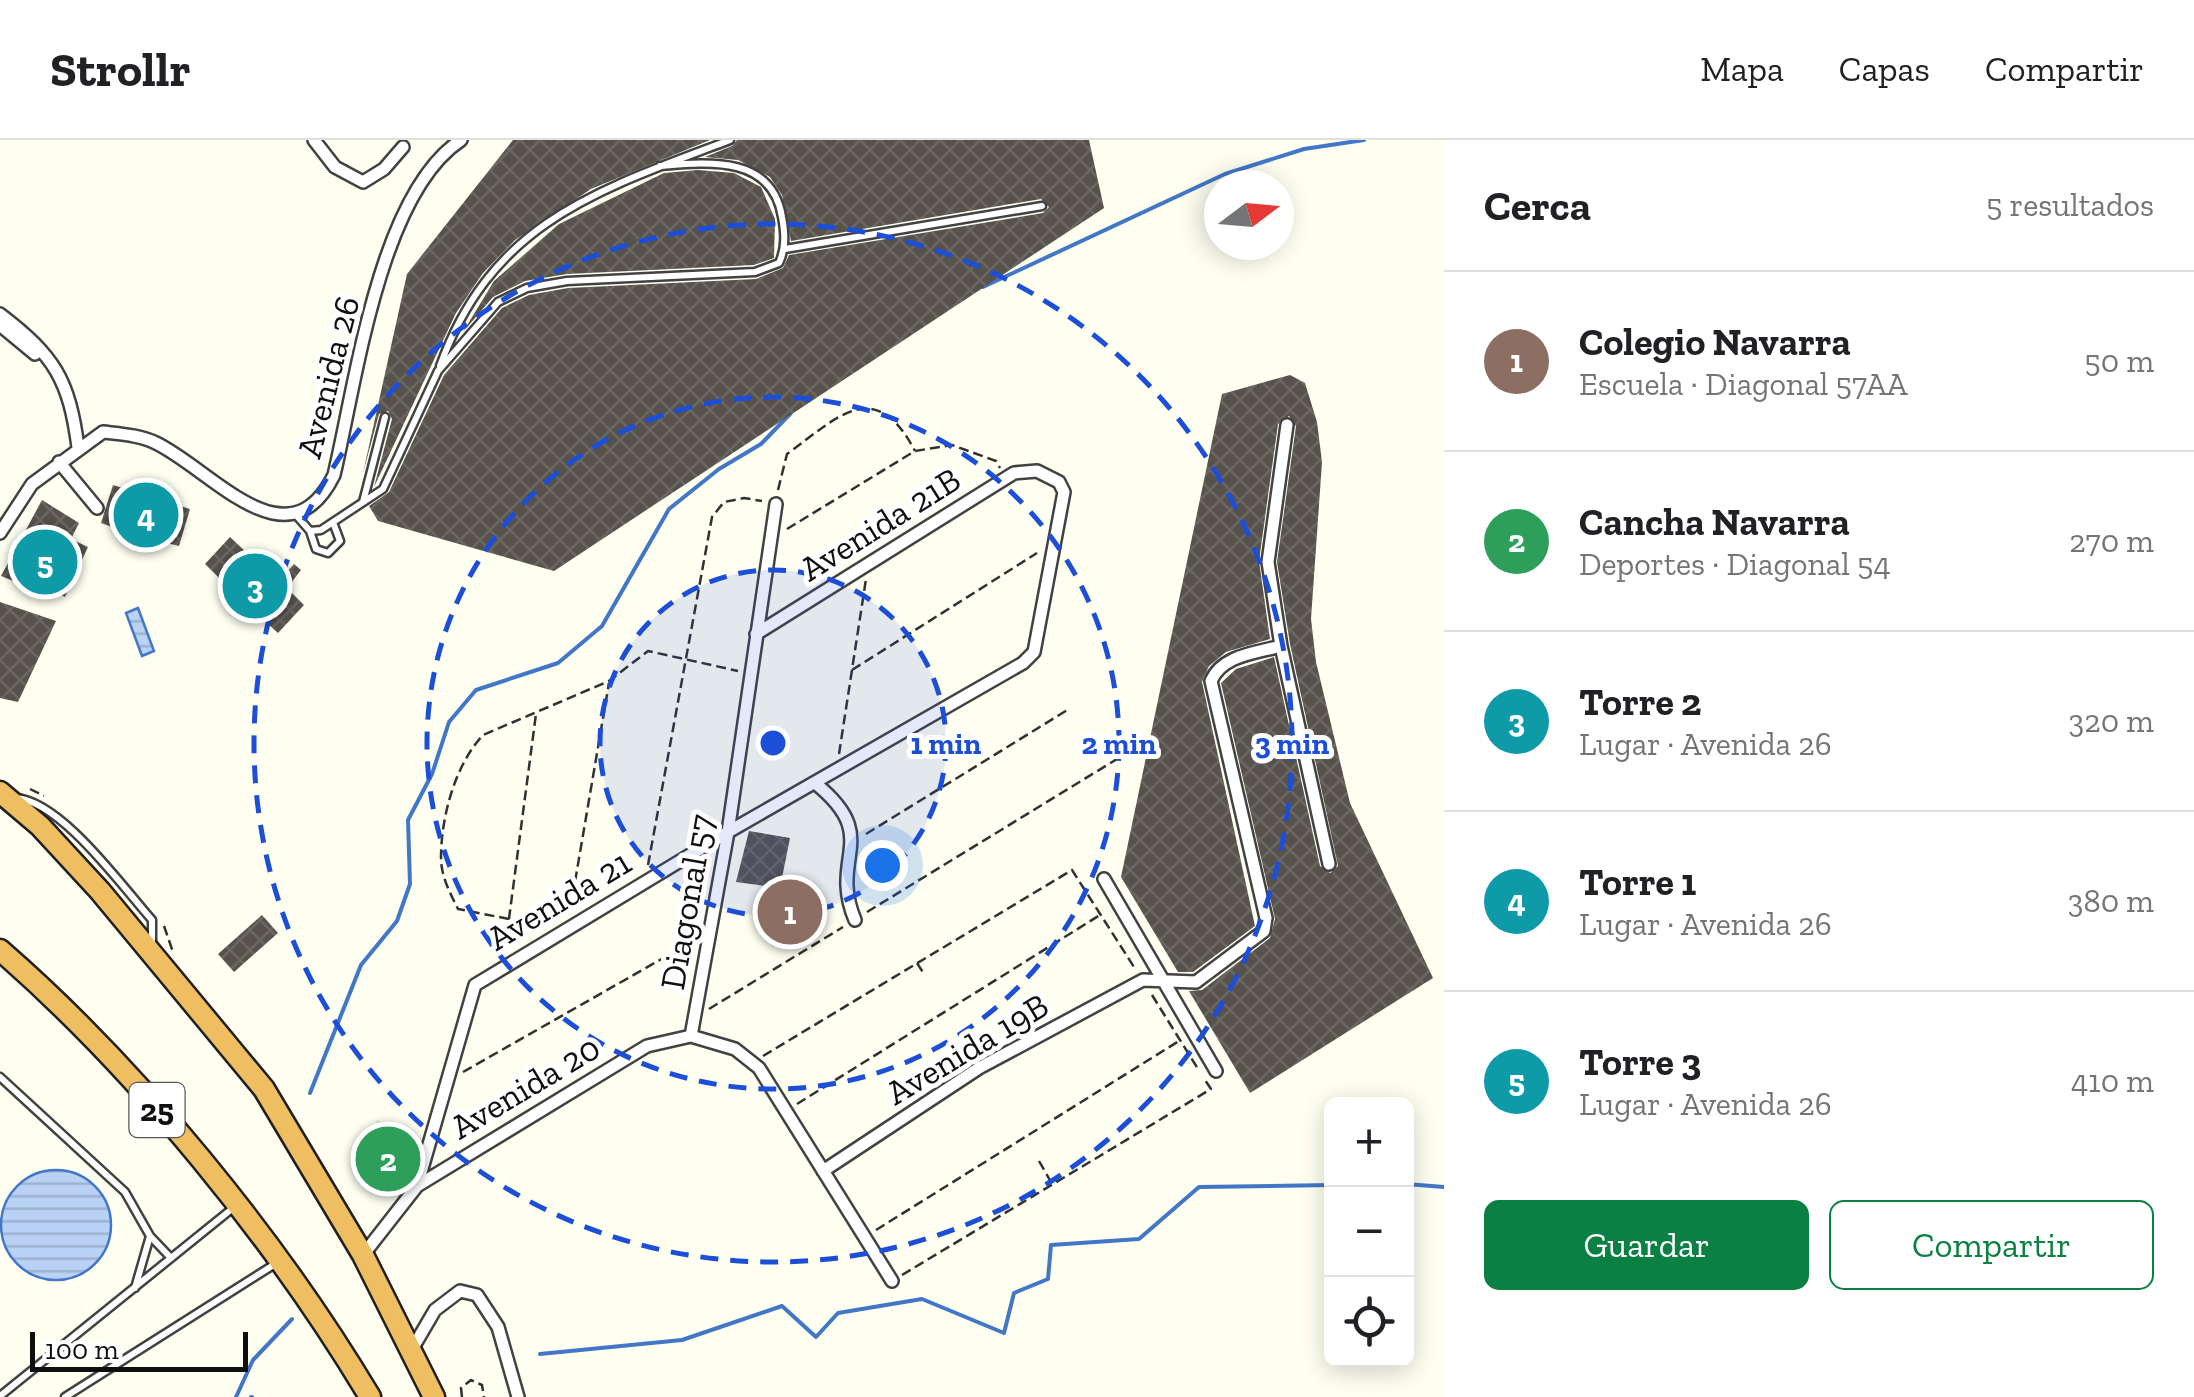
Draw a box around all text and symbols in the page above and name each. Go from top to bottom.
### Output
text: Strollr [50,41,191,98]
text: Mapa [1700,48,1784,90]
text: Capas [1839,48,1930,90]
text: Compartir [1985,48,2144,90]
north arrow [1204,170,1294,260]
text: Cerca [1484,180,1591,231]
text: 5 resultados [1986,186,2154,224]
street label: Avenida 26 [288,292,368,462]
text: Colegio Navarra [1579,319,1851,365]
text: 1 [1510,342,1523,380]
text: 50 m [2084,342,2154,380]
text: Escuela · Diagonal 57AA [1579,365,1907,403]
street label: Avenida 21B [792,458,968,590]
pin: 4 [114,478,178,552]
text: Cancha Navarra [1579,499,1850,545]
text: 2 [1508,522,1525,560]
text: 270 m [2069,522,2154,560]
pin: 5 [12,524,78,600]
text: Deportes · Diagonal 54 [1579,545,1891,583]
pin: 3 [222,548,288,624]
text: Torre 2 [1579,679,1701,725]
text: 3 [1508,702,1525,740]
text: 320 m [2069,702,2154,740]
centre of rings [755,725,791,761]
text: Lugar · Avenida 26 [1579,725,1832,763]
text: 1 min [911,726,982,762]
text: 2 min [1082,726,1157,762]
text: 3 min [1255,726,1330,762]
street label: Diagonal 57 [651,811,723,993]
your location [857,840,908,891]
street label: Avenida 21 [480,841,638,959]
text: Torre 1 [1579,859,1696,905]
pin: 1 [758,874,822,950]
text: 4 [1507,882,1526,920]
text: 380 m [2068,882,2154,920]
text: Lugar · Avenida 26 [1579,905,1832,943]
street label: Avenida 19B [878,984,1056,1114]
street label: Avenida 20 [443,1026,607,1148]
text: Torre 3 [1579,1039,1701,1085]
text: 5 [1508,1062,1525,1100]
text: 410 m [2071,1062,2154,1100]
road number: 25 [130,1083,184,1137]
text: Lugar · Avenida 26 [1579,1085,1832,1123]
map controls [1324,1097,1414,1367]
button: + [1324,1097,1414,1187]
pin: 2 [356,1122,420,1196]
button: − [1324,1187,1414,1277]
button: Guardar [1484,1200,1809,1290]
button: Compartir [1829,1200,2154,1290]
button: locate [1324,1277,1414,1367]
scale bar [30,1327,248,1372]
text: 100 m [45,1333,119,1366]

